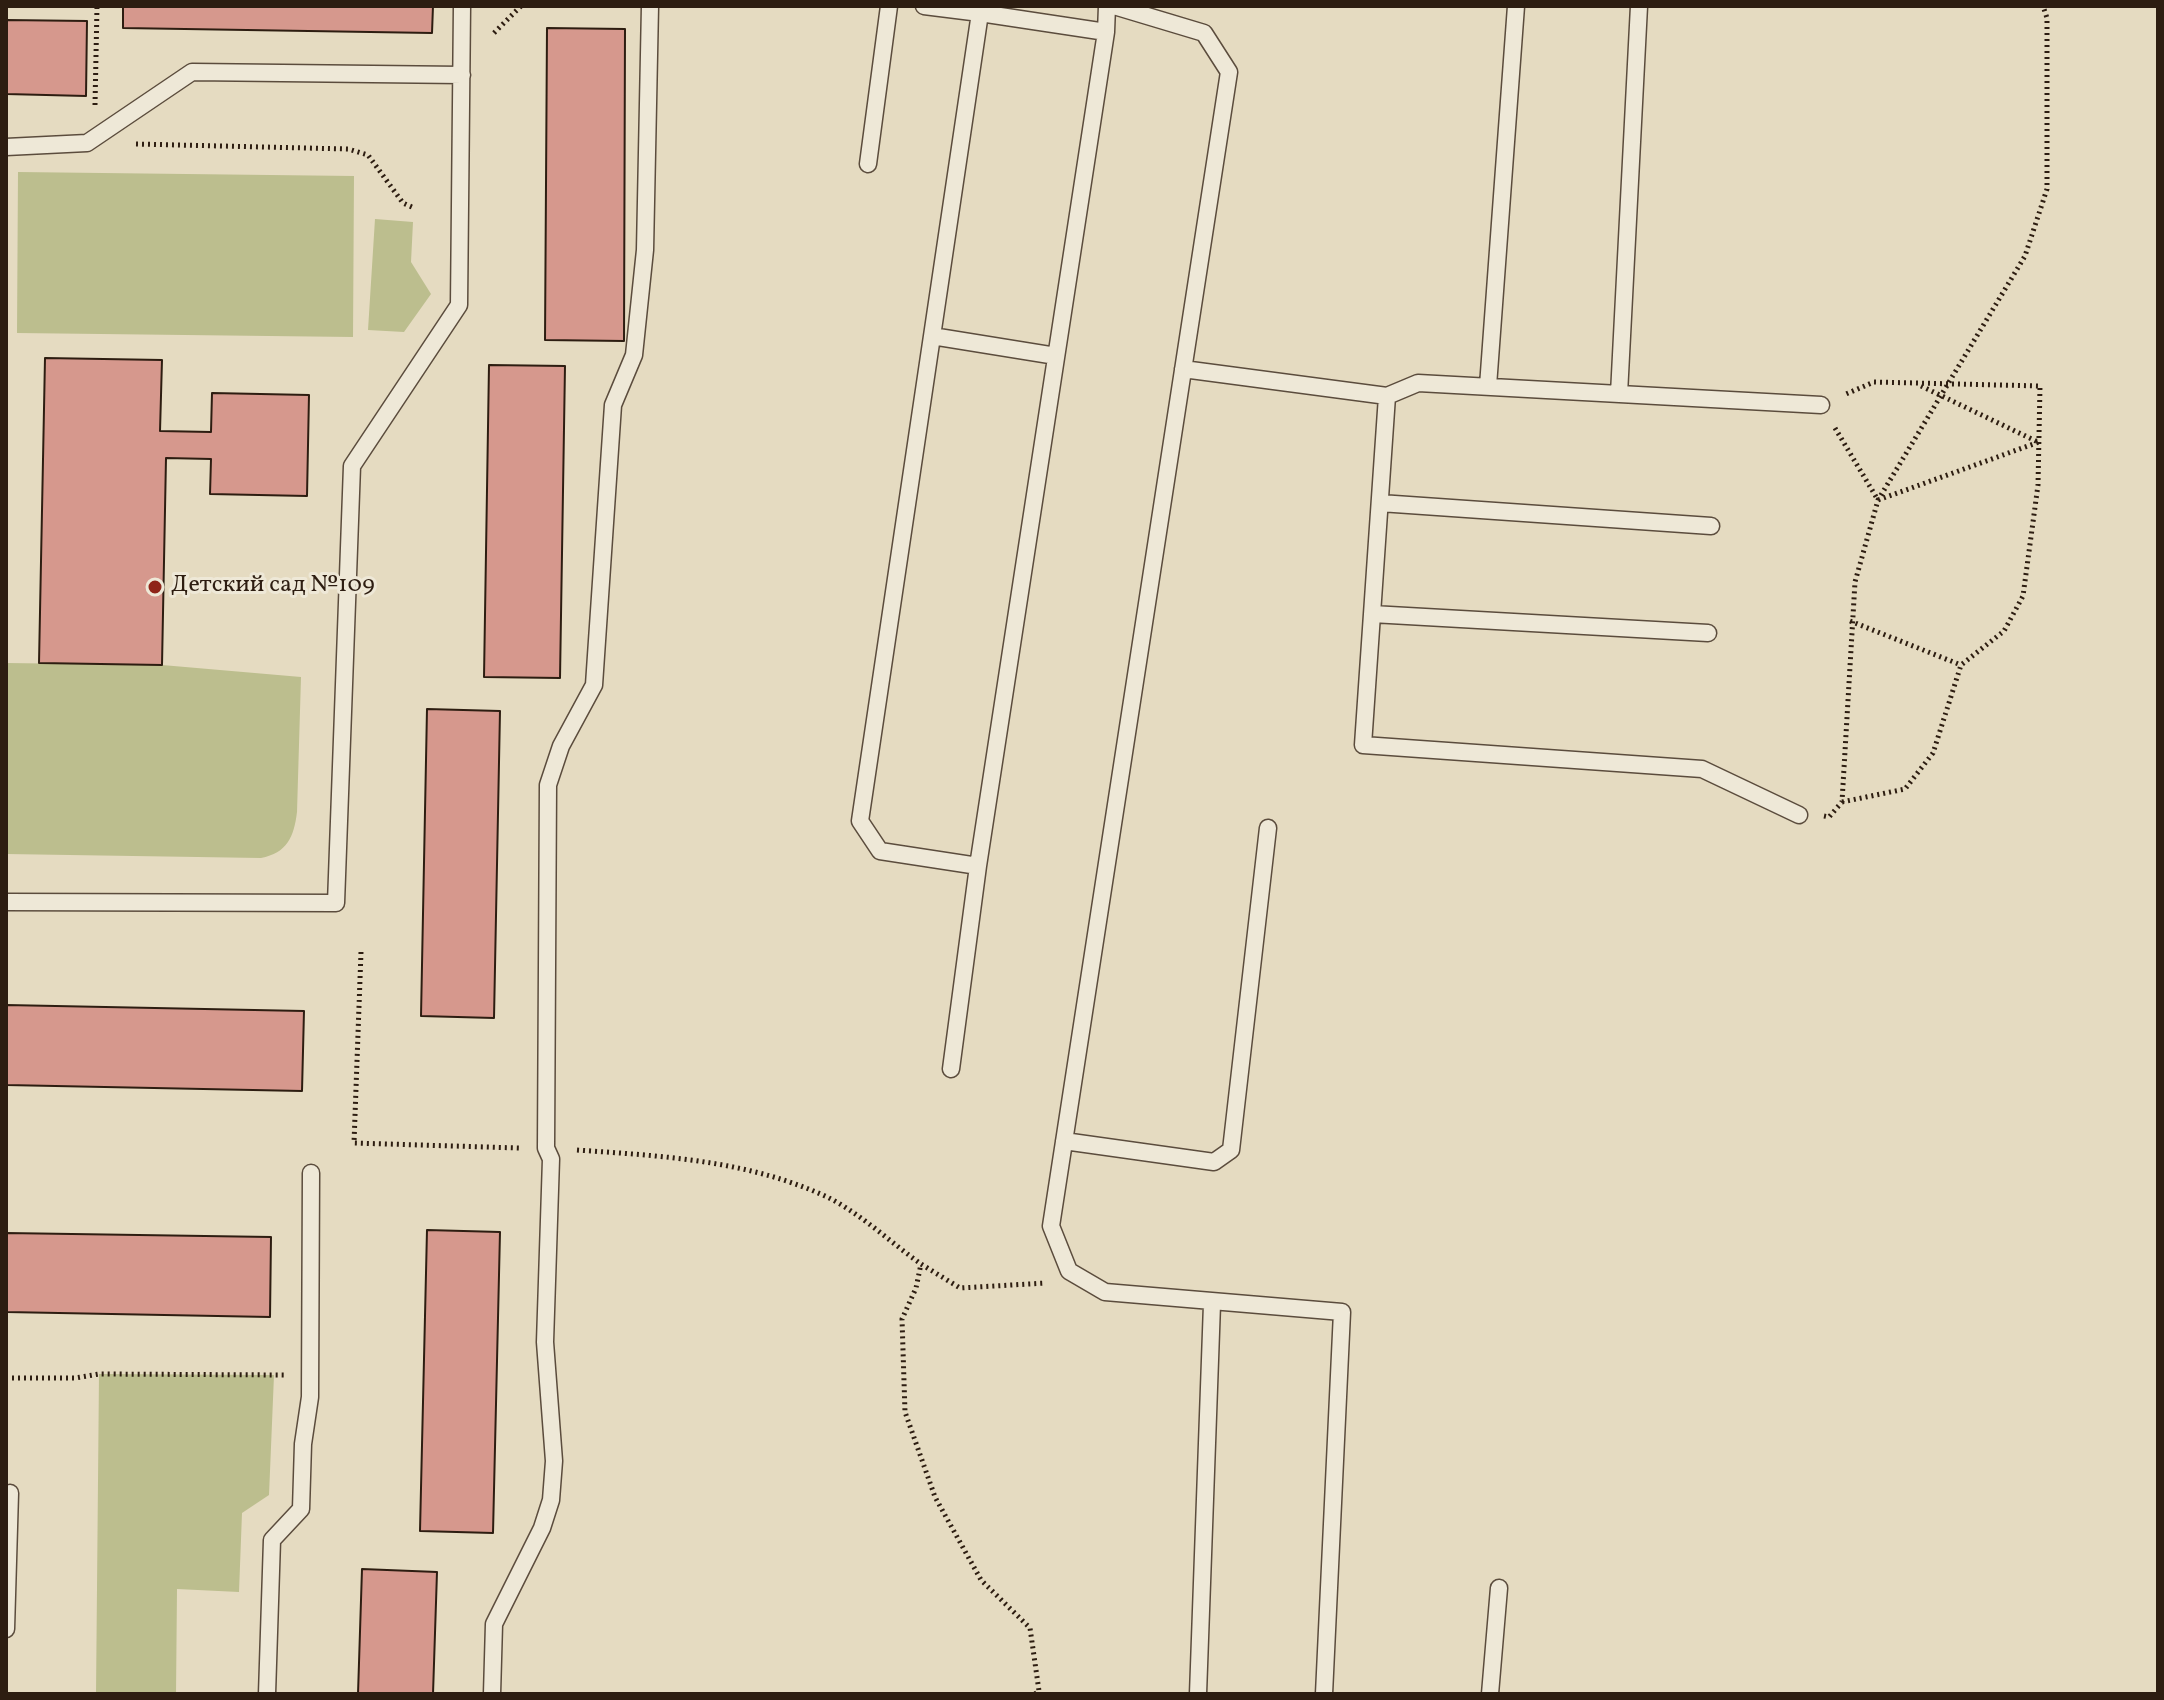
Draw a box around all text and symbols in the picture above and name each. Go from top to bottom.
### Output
place label: Детский сад №109 [171,573,375,601]
marker: Детский сад №109 [146,578,164,596]

